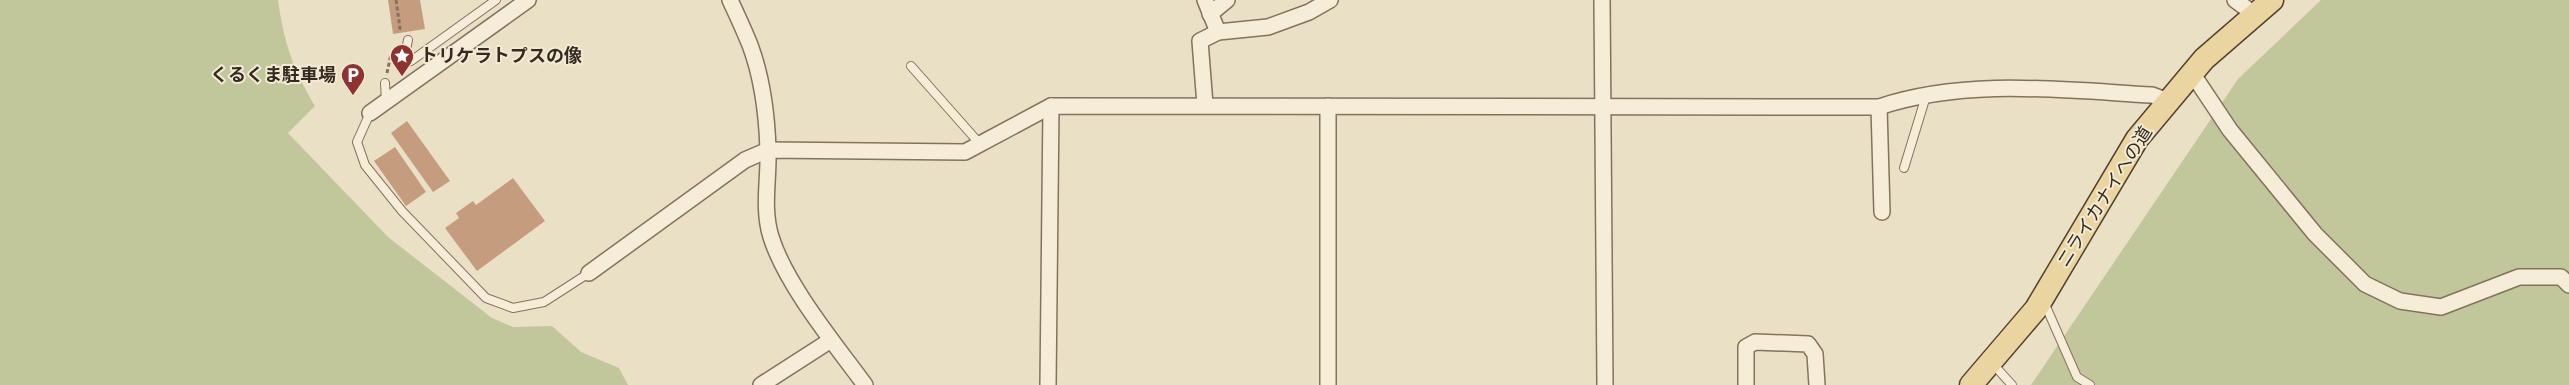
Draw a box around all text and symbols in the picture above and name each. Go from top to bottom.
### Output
place icon: トリケラトプスの像 [389,43,415,77]
place label: トリケラトプスの像 [420,43,582,70]
place label: くるくま駐車場 [210,62,336,89]
parking icon: くるくま駐車場 [340,62,366,96]
street label: ニライカナイへの道 [2051,121,2159,273]

